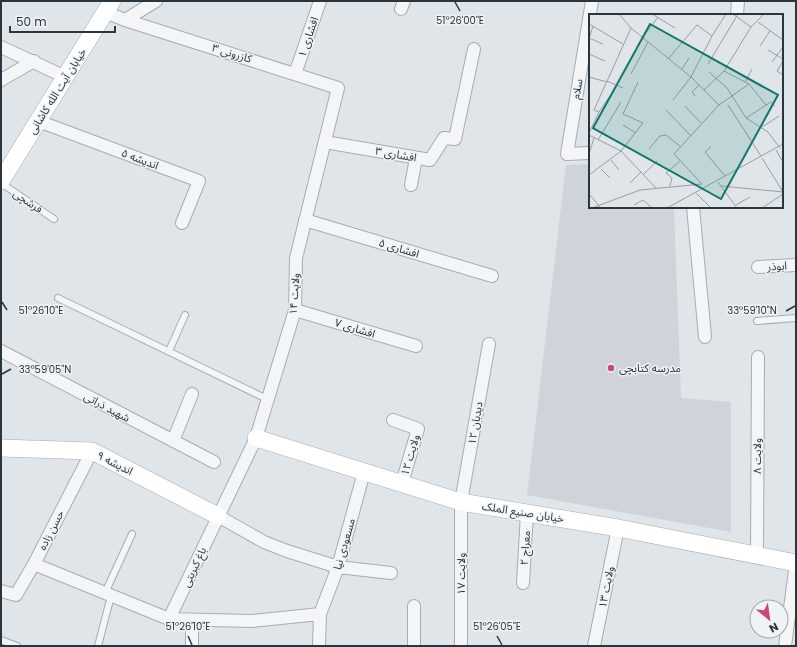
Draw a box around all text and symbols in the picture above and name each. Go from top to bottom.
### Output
scale bar [10,8,115,34]
text: 50 m [16,13,47,30]
text: 51°26'00"E [436,13,484,28]
inset map [589,14,783,208]
street label: افشاری ۱ [294,15,322,59]
street label: کازرونی ۳ [210,39,254,67]
street label: خیابان آیت الله کاشانی [24,44,90,137]
street label: سلام [567,77,587,100]
street label: افشاری ۳ [374,142,418,166]
street label: اندیشه ۵ [119,145,161,173]
street label: فرشچی [10,185,46,217]
street label: افشاری ۵ [377,234,421,262]
street label: ابوذر [766,257,787,275]
street label: ولایت ۱۴ [285,272,303,316]
text: 51°26'10"E [19,303,63,318]
text: 33°59'10"N [727,303,777,318]
street label: افشاری ۷ [333,314,377,342]
place label: مدرسه کتابچی [619,360,681,376]
text: 33°59'05"N [19,362,71,377]
marker: مدرسه کتابچی [606,363,616,373]
street label: شهید ذراتی [81,388,133,426]
street label: دیدبان ۱۲ [463,400,487,446]
street label: ولایت ۱۲ [396,432,424,477]
street label: ولایت ۸ [749,438,765,474]
street label: اندیشه ۹ [94,447,136,479]
street label: خیابان صنیع الملک [481,498,566,526]
street label: حسن زاده [34,507,68,553]
street label: مسعودی نیا [329,516,359,572]
street label: معراج ۲ [516,530,534,566]
street label: باغ کبریتی [178,544,210,590]
street label: ولایت ۱۷ [453,553,469,595]
street label: ولایت ۱۳ [594,565,618,609]
north arrow [749,599,789,639]
text: 51°26'10"E [166,619,210,634]
text: 51°26'05"E [473,619,521,634]
text: N [766,619,781,637]

